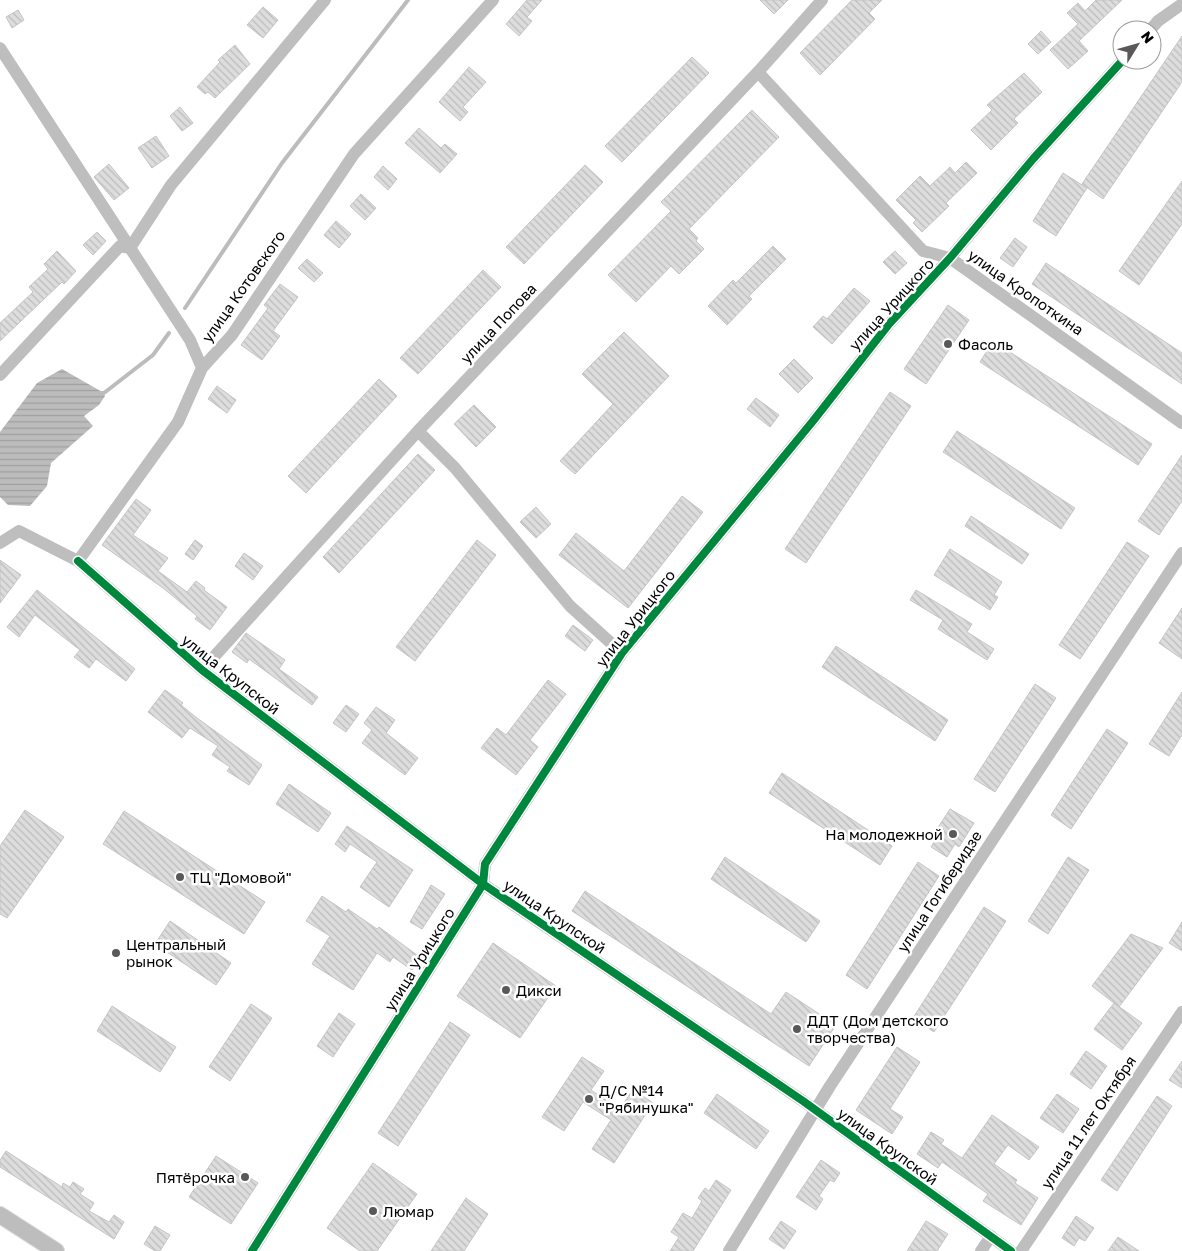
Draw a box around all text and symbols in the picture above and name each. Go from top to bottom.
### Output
north arrow [1112,20,1162,70]
text: N [1138,28,1158,46]
street label: улица Котовского [198,226,288,346]
street label: улица Кропоткина [965,245,1087,339]
street label: улица Урицкого [845,254,937,354]
street label: улица Попова [456,279,540,367]
place label: Фасоль [958,335,1013,353]
marker: Фасоль [942,338,954,350]
street label: улица Урицкого [592,566,678,670]
street label: улица Крупской [178,630,284,718]
place label: На молодежной [825,825,943,843]
street label: улица Гогиберидзе [893,827,985,955]
marker: На молодежной [947,828,959,840]
place label: ТЦ "Домовой" [190,868,292,886]
marker: ТЦ "Домовой" [174,871,186,883]
street label: улица Крупской [501,875,609,957]
street label: улица Урицкого [380,904,458,1014]
place label: Центральный рынок [126,935,226,970]
marker: Центральный рынок [110,947,122,959]
place label: Дикси [516,981,562,999]
marker: Дикси [500,984,512,996]
place label: ДДТ (Дом детского творчества) [807,1011,948,1046]
marker: ДДТ (Дом детского творчества) [791,1023,803,1035]
street label: улица 11 лет Октября [1037,1052,1139,1192]
place label: Д/С №14 "Рябинушка" [599,1081,694,1116]
marker: Д/С №14 "Рябинушка" [583,1093,595,1105]
street label: улица Крупской [834,1104,942,1188]
place label: Пятёрочка [156,1168,235,1186]
marker: Пятёрочка [239,1171,251,1183]
place label: Люмар [383,1202,434,1220]
marker: Люмар [367,1205,379,1217]

